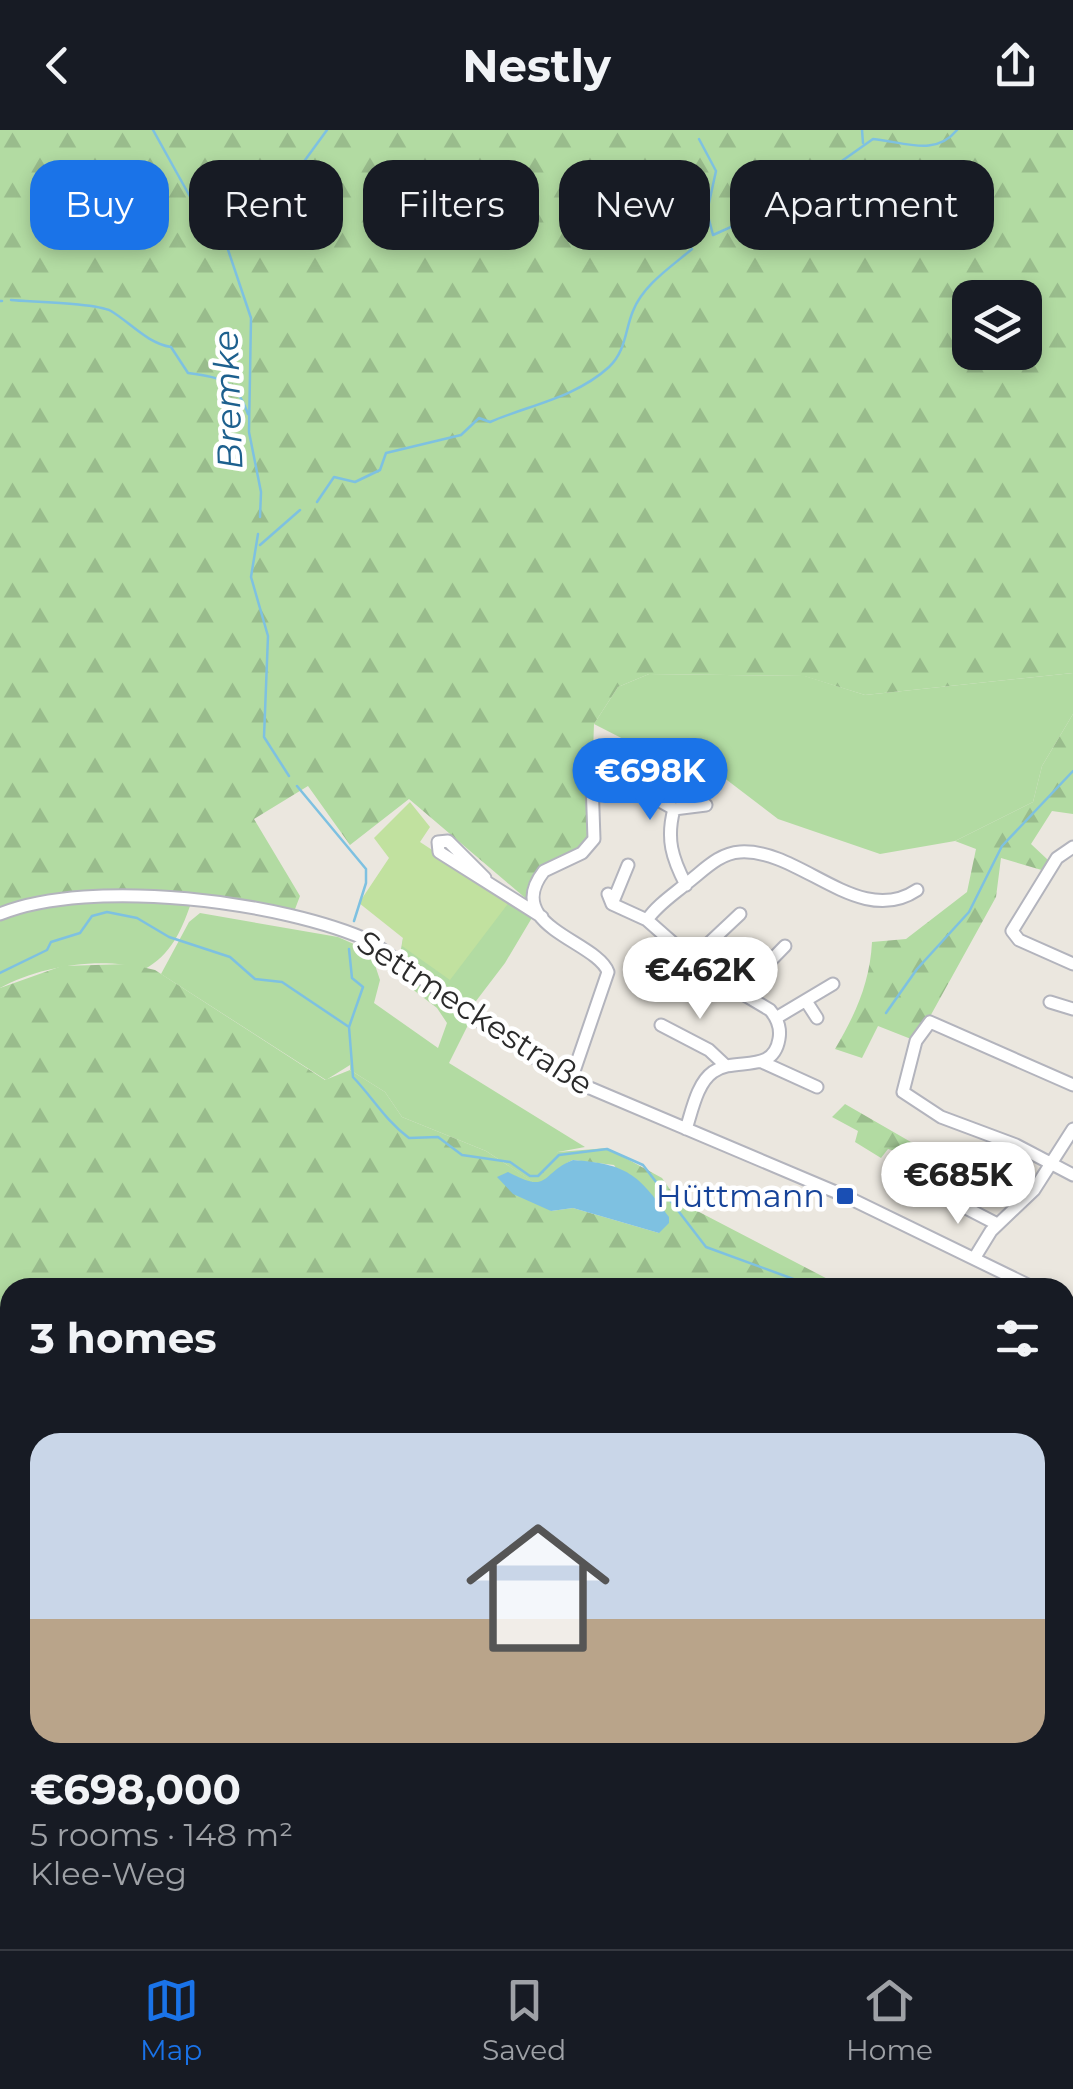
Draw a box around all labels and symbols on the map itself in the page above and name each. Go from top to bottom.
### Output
water label: Bremke [204,330,251,470]
pin: €698K [580,738,720,823]
street label: Settmeckestraße [350,922,600,1103]
pin: €462K [630,937,770,1022]
pin: €685K [888,1142,1028,1227]
place label: Hüttmann [656,1176,825,1215]
marker: Hüttmann [834,1185,856,1207]

